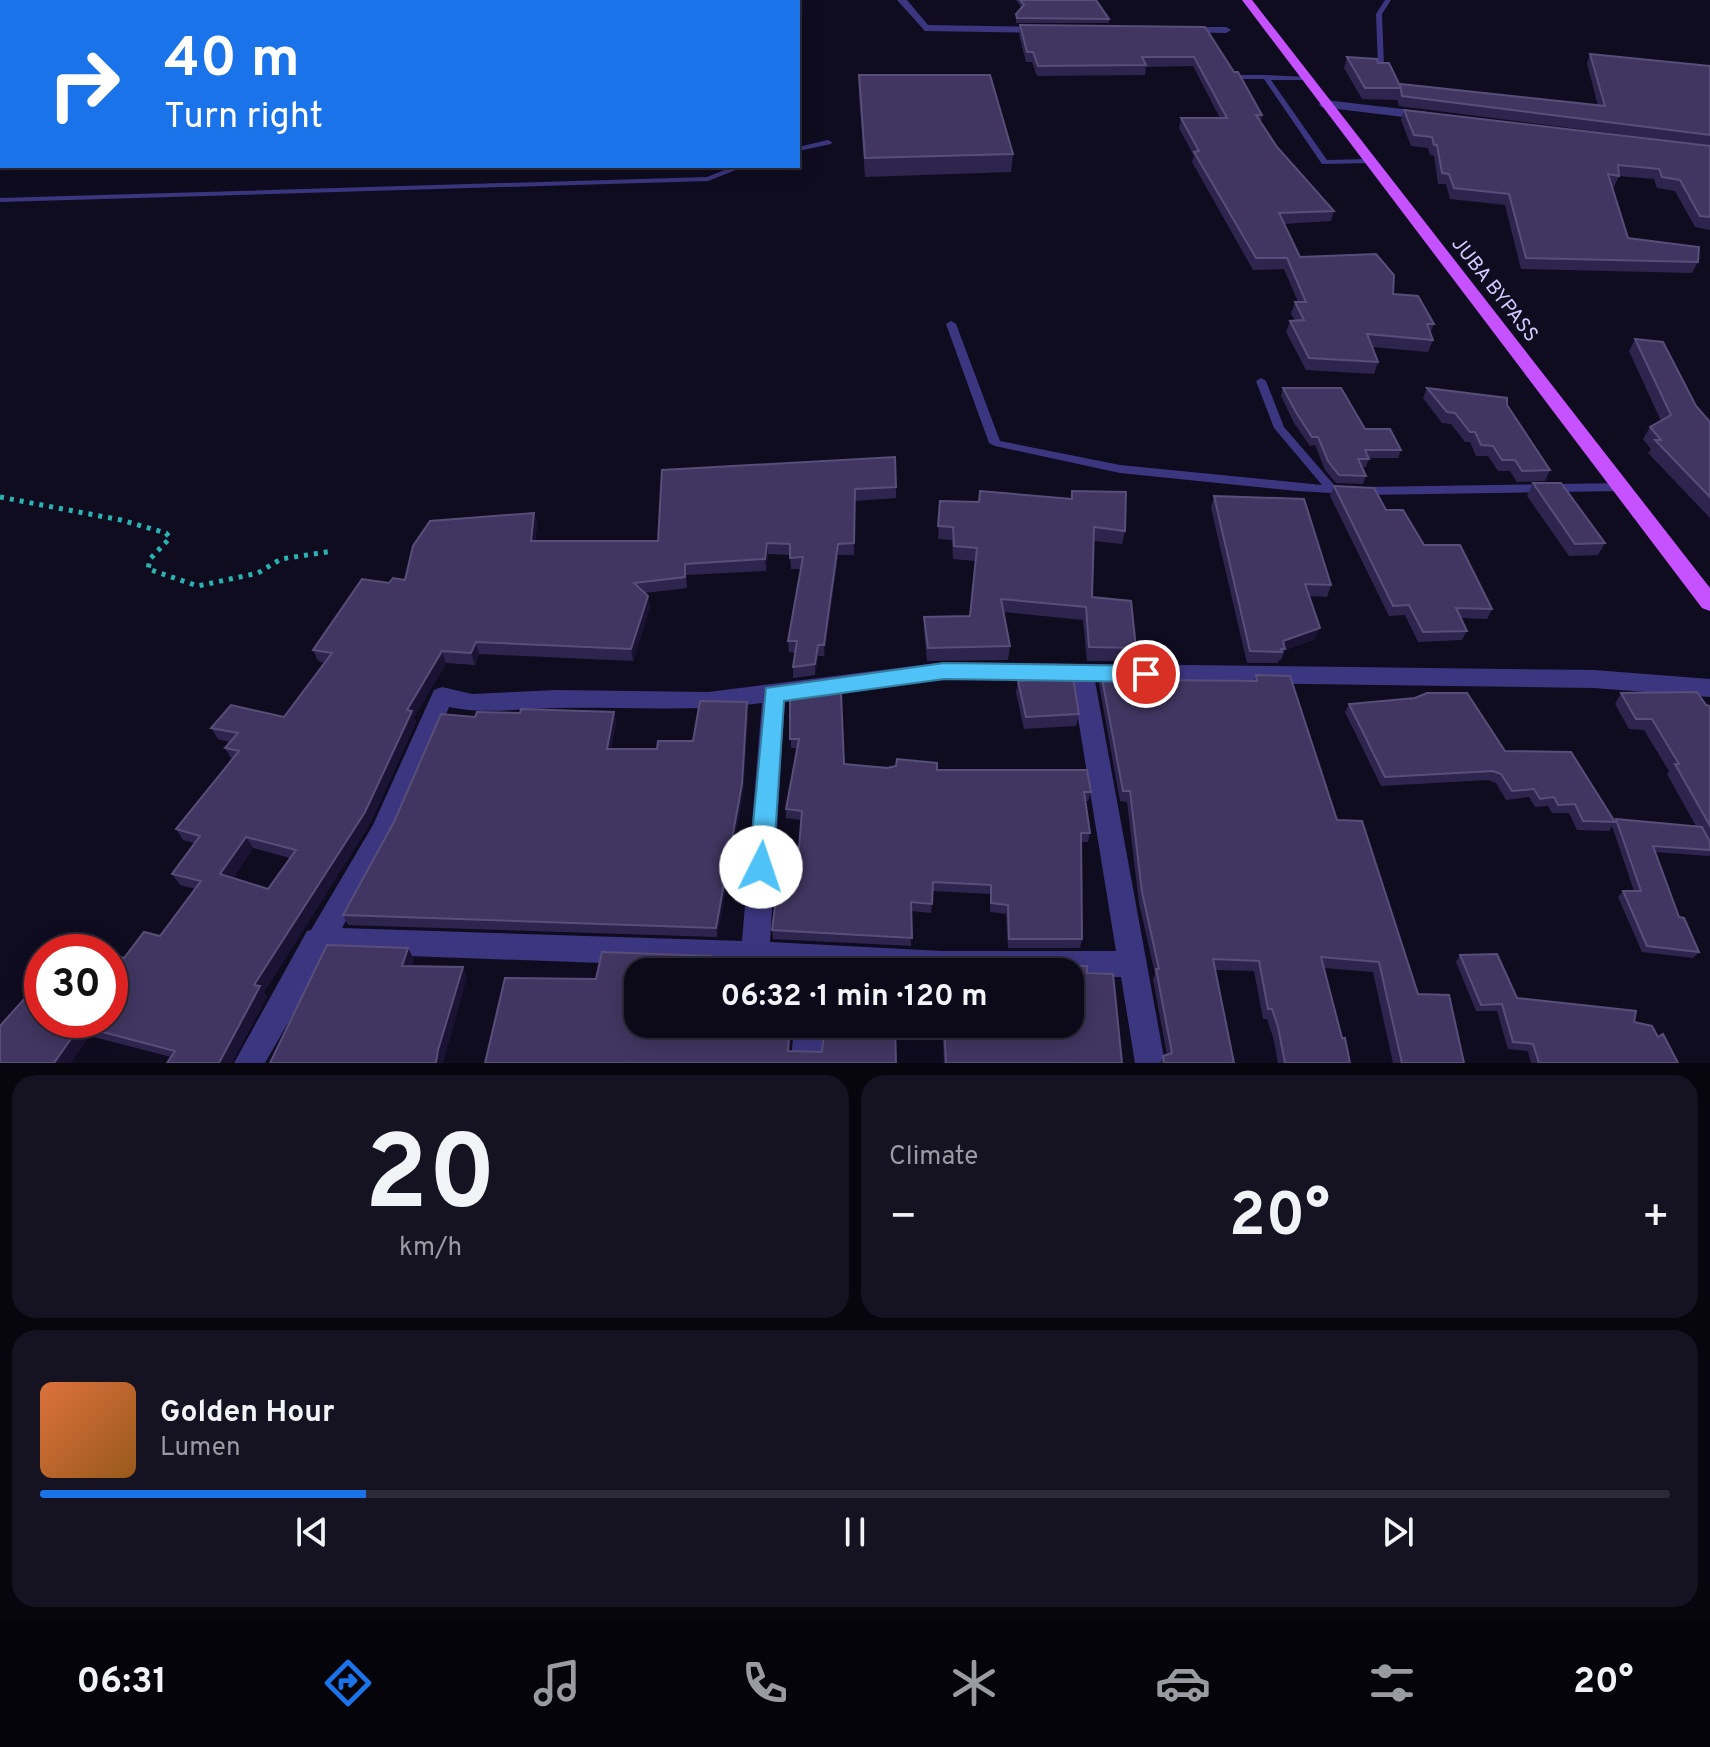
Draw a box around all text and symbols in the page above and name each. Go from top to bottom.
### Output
text: 40 m [164,26,300,96]
icon: right [32,32,136,136]
text: Turn right [164,95,323,141]
street label: JUBA BYPASS [1445,232,1543,348]
pin [1112,640,1180,708]
icon: arrive [1124,652,1168,696]
position arrow [719,825,803,909]
speed limit sign: 30 [24,934,128,1038]
text: 06:32 · 1 min · 120 m [720,979,988,1016]
text: 20 [365,1114,496,1246]
text: Climate [889,1141,978,1174]
text: 20° [1229,1181,1330,1257]
text: − [889,1191,917,1247]
text: + [1642,1191,1670,1247]
text: km/h [399,1232,462,1265]
text: Golden Hour [160,1395,334,1432]
text: Lumen [160,1432,241,1465]
icon: previous [290,1510,334,1554]
icon: pause [833,1510,877,1554]
icon: next [1376,1510,1420,1554]
icon: directions [320,1655,376,1711]
icon: music [529,1655,585,1711]
icon: phone [737,1655,793,1711]
icon: climate [946,1655,1002,1711]
icon: car [1155,1655,1211,1711]
icon: filters [1364,1655,1420,1711]
text: 06:31 [76,1660,167,1706]
text: 20° [1573,1660,1634,1706]

